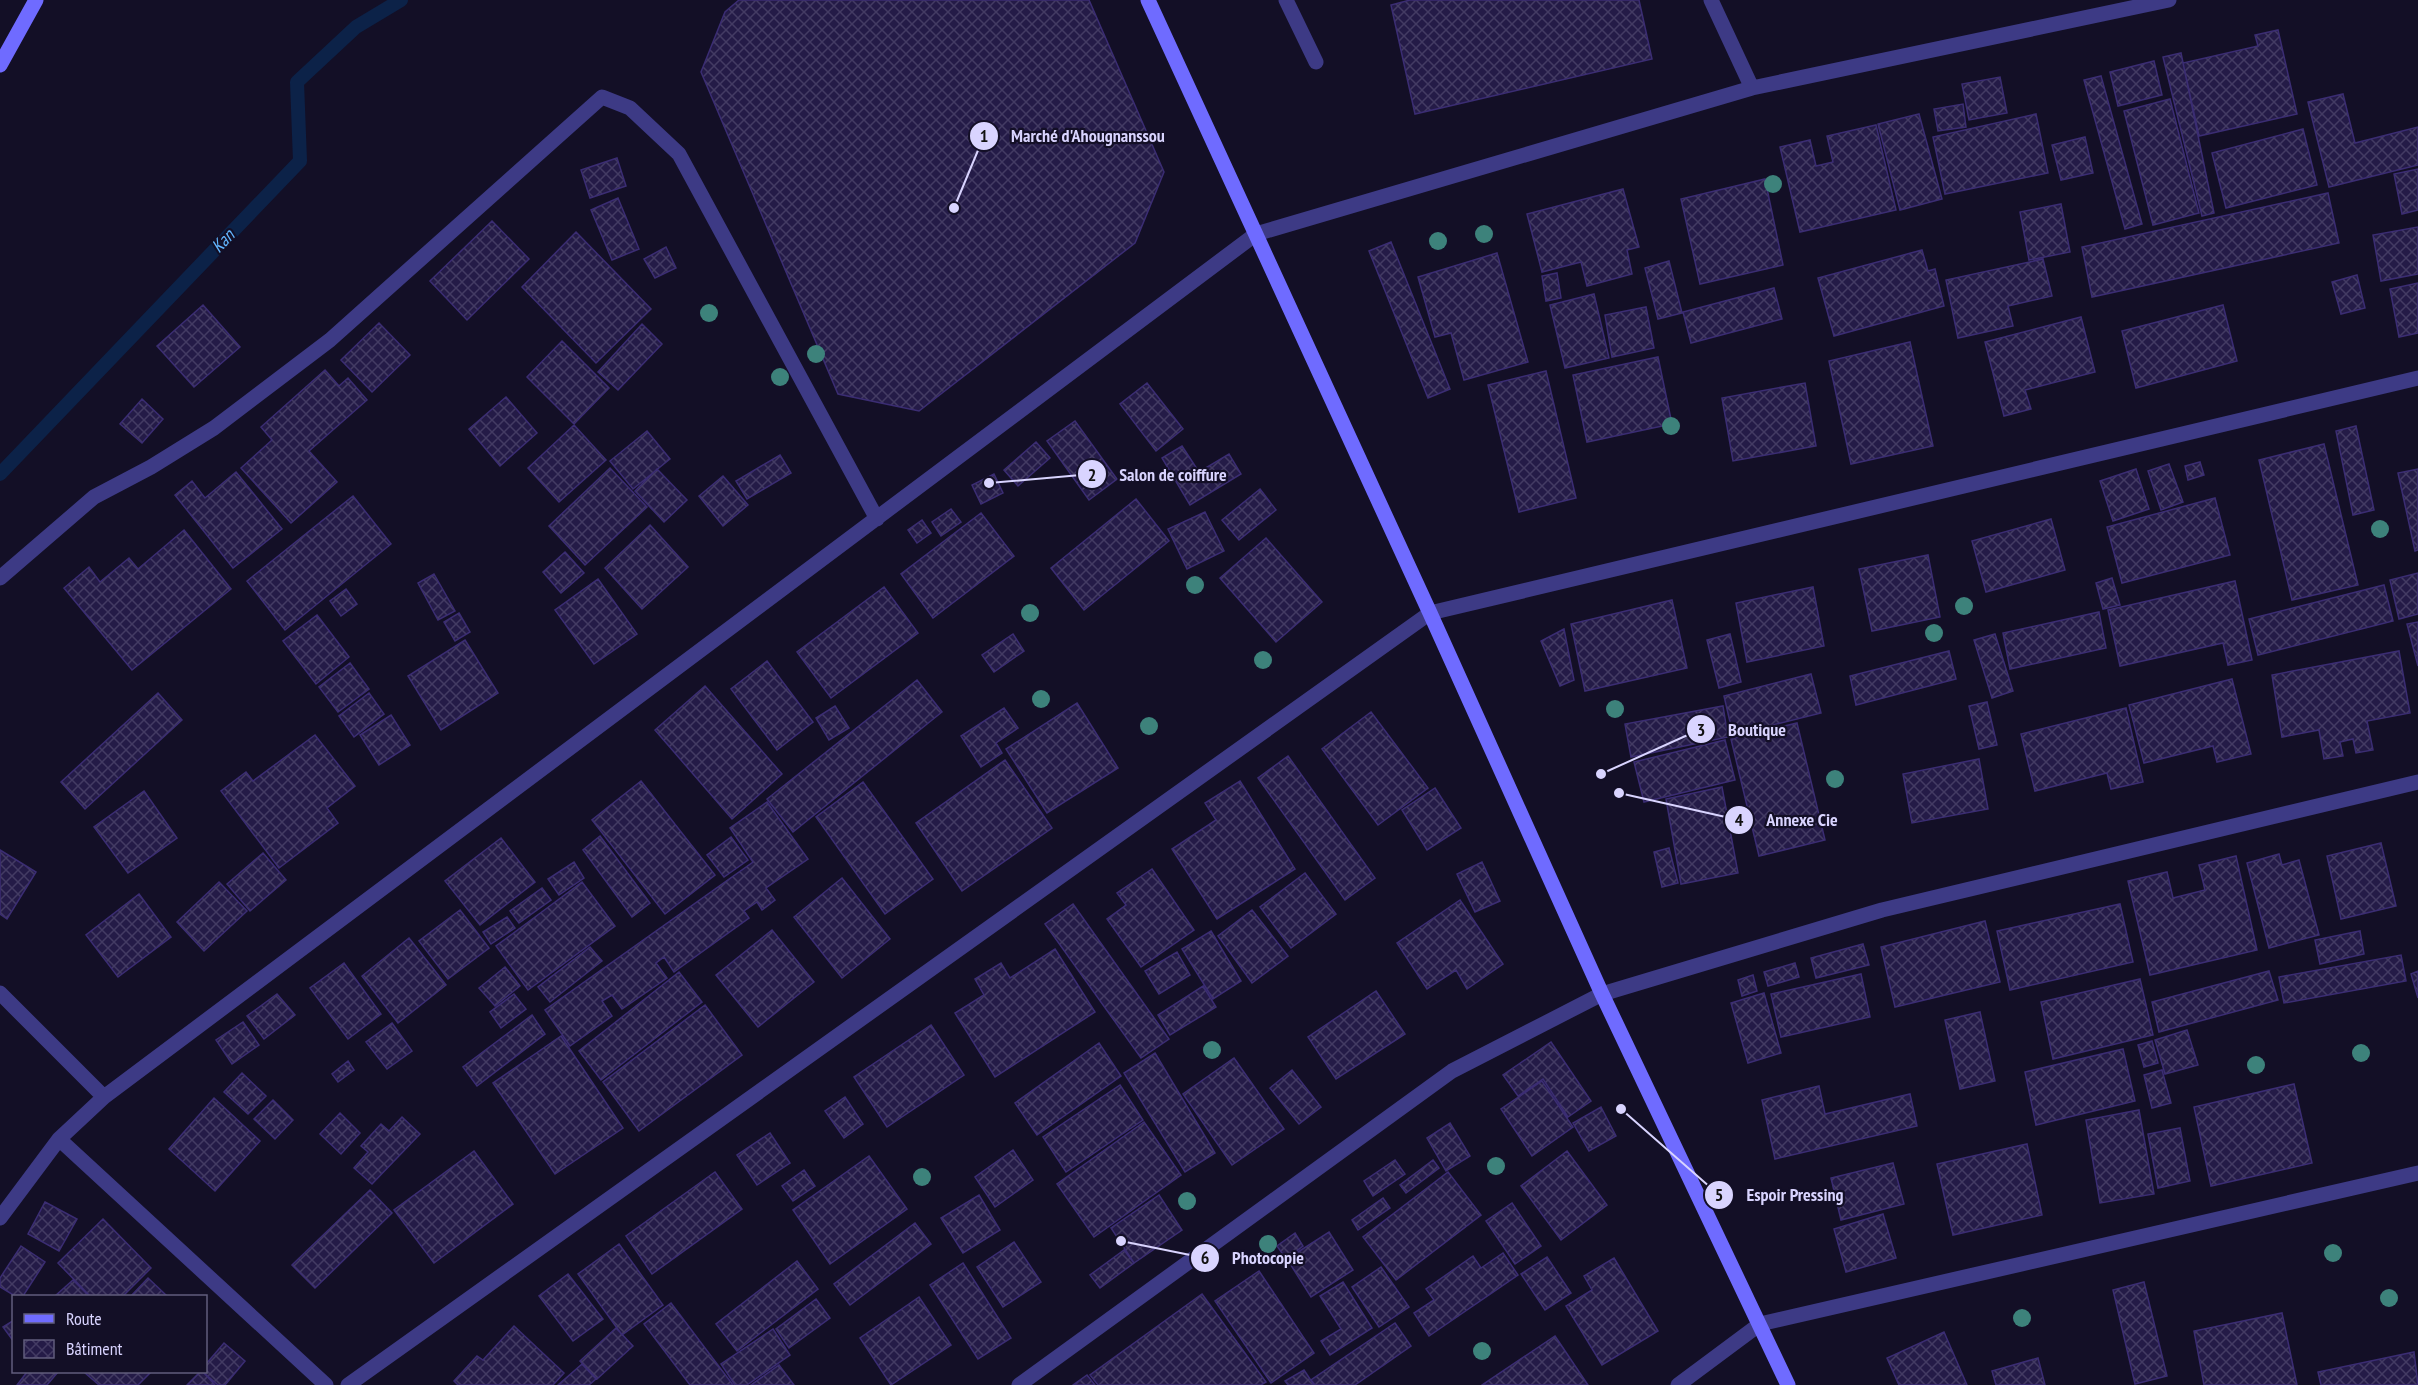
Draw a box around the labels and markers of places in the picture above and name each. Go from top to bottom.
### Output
callout: Marché d'Ahougnanssou [969,118,1177,154]
callout: Salon de coiffure [1077,456,1239,492]
callout: Boutique [1686,711,1798,747]
callout: Annexe Cie [1724,802,1849,838]
callout: Espoir Pressing [1704,1177,1855,1213]
callout: Photocopie [1190,1240,1316,1276]

